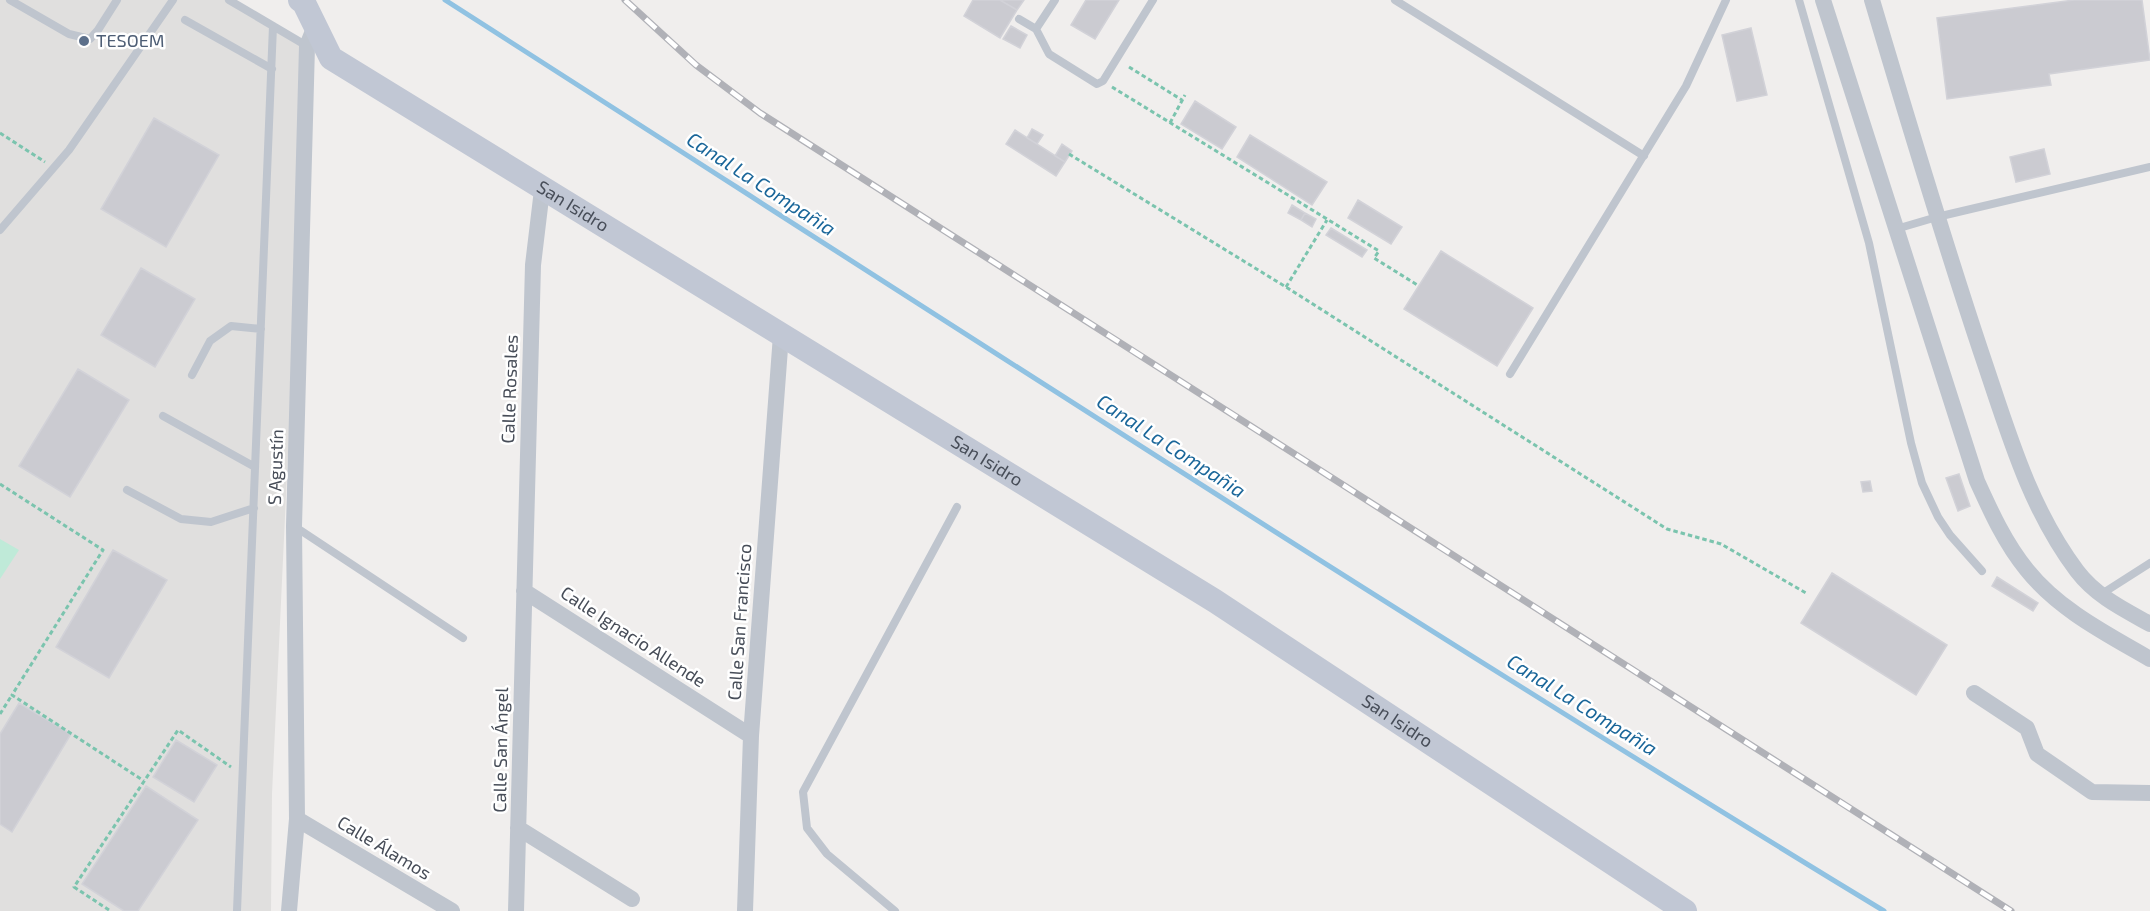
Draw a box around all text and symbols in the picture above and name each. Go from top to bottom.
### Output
place label: TESOEM [96,29,165,51]
marker: TESOEM [77,34,91,48]
water label: Canal La Compañia [683,126,840,240]
street label: San Isidro [533,175,613,236]
street label: Calle Rosales [496,334,522,444]
water label: Canal La Compañia [1093,388,1250,502]
street label: S Agustín [263,429,287,505]
street label: San Isidro [947,430,1027,490]
street label: Calle San Francisco [723,543,755,701]
street label: Calle Ignacio Allende [557,581,710,691]
water label: Canal La Compañia [1503,648,1662,760]
street label: Calle San Ángel [488,687,512,813]
street label: San Isidro [1358,689,1437,752]
street label: Calle Álamos [334,811,435,884]

